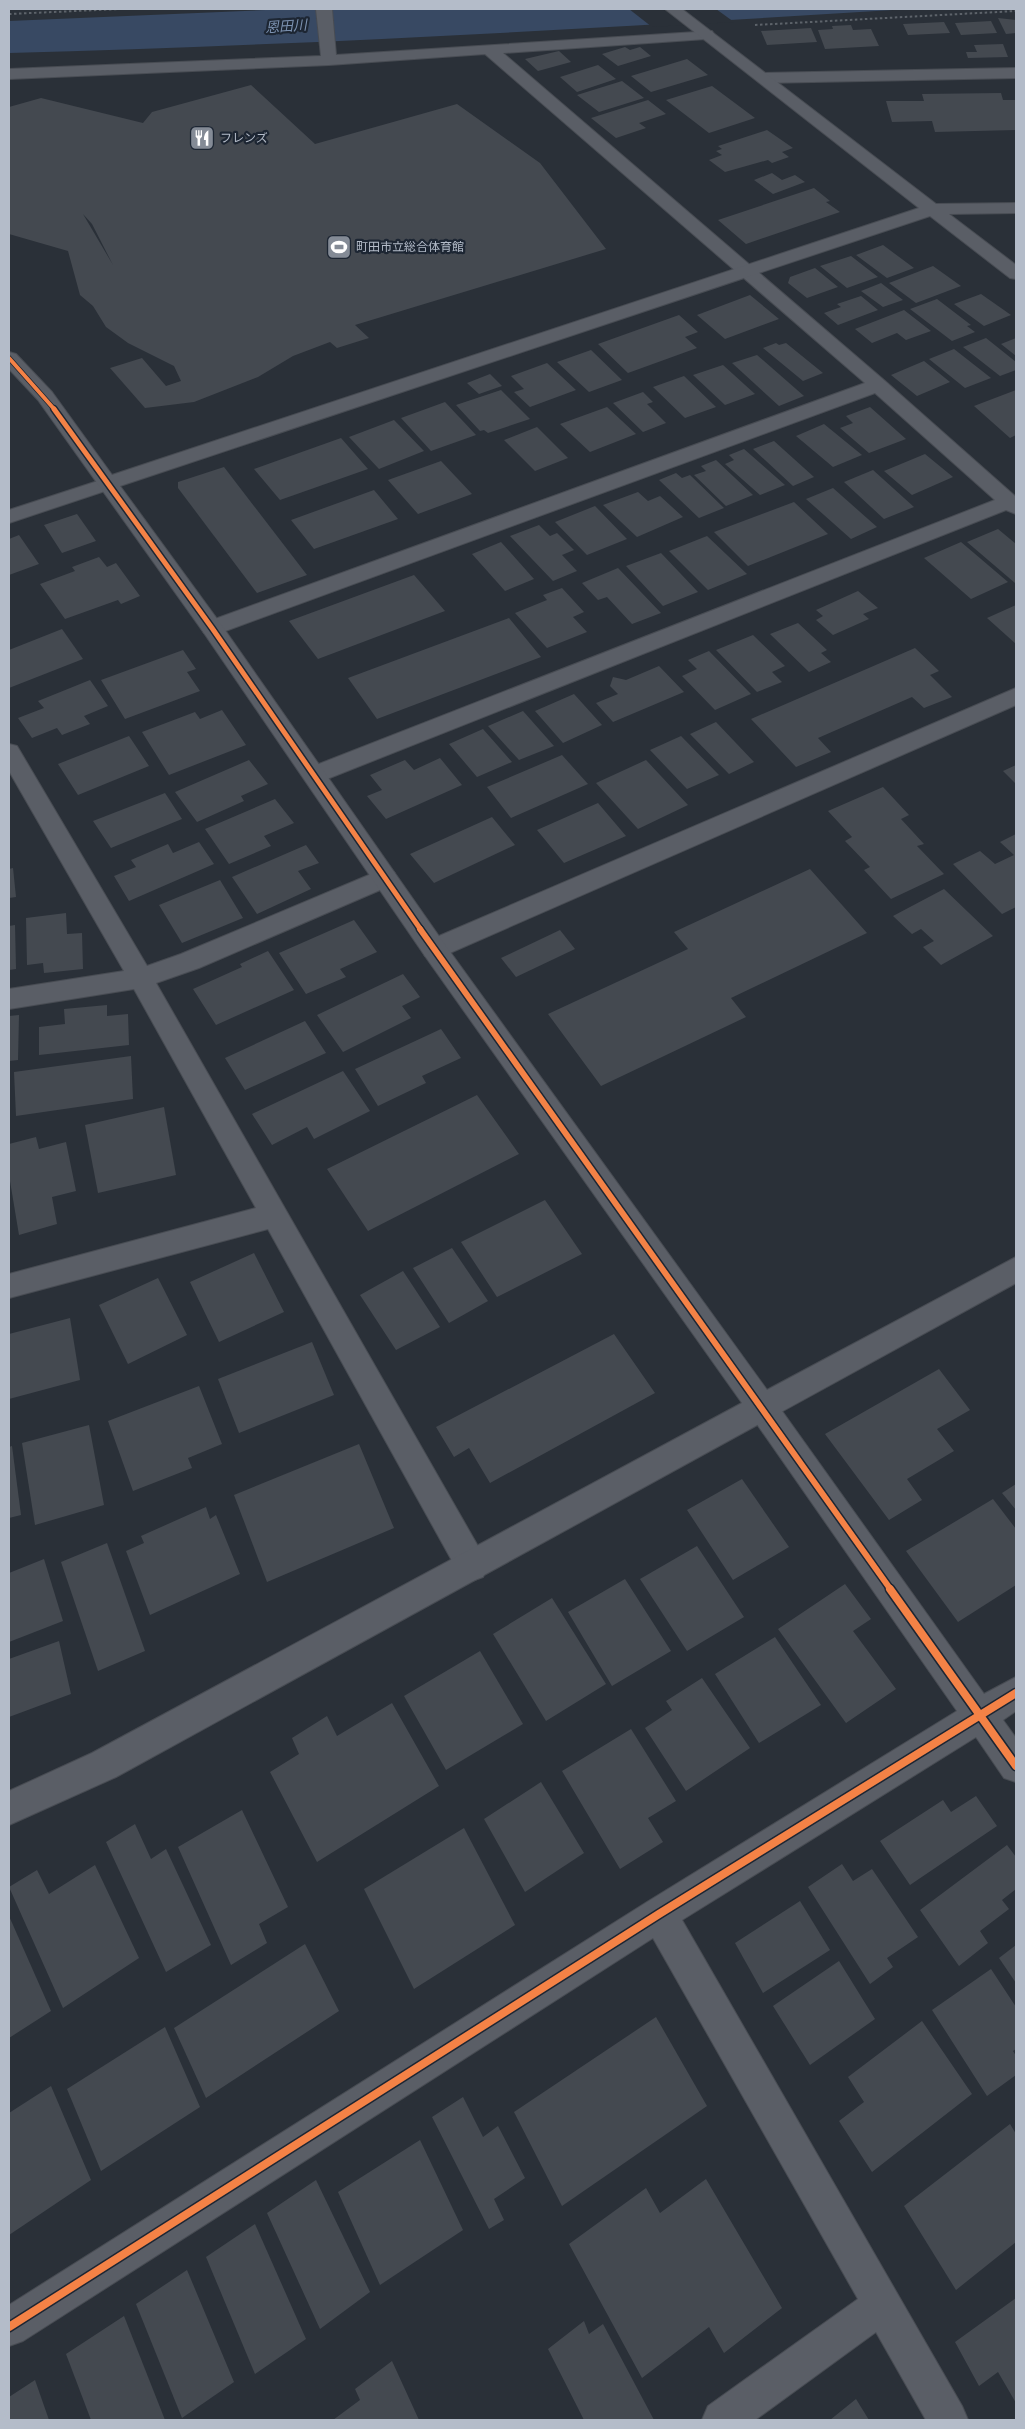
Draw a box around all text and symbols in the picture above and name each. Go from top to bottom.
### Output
water label: 恩田川 [264,15,310,36]
restaurant icon: フレンズ [189,125,215,151]
place label: フレンズ [220,130,268,145]
sports icon: 町田市立総合体育館 [326,234,352,260]
place label: 町田市立総合体育館 [356,239,464,254]

